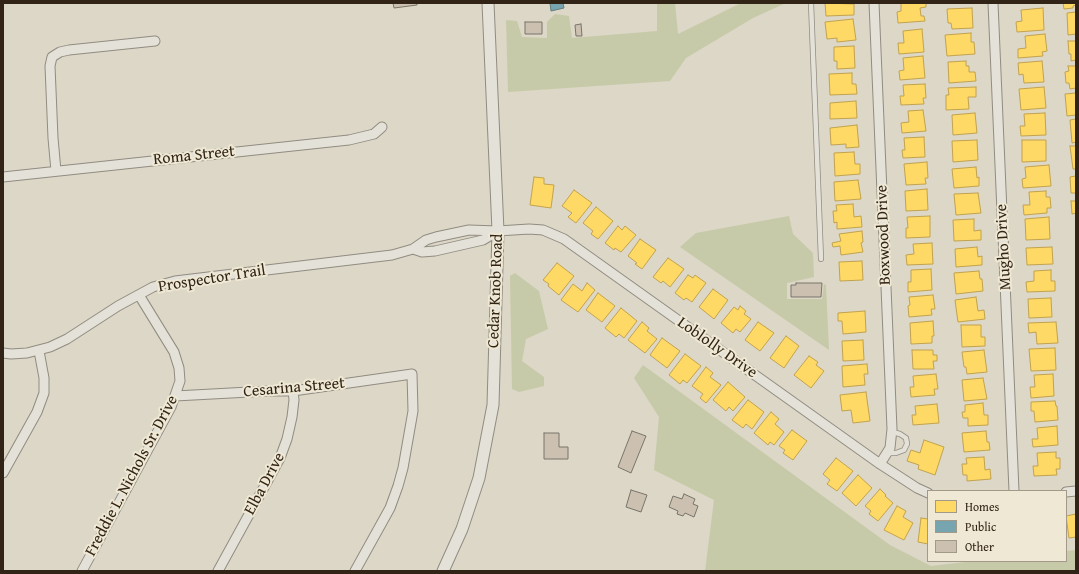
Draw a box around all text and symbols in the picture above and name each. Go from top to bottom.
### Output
street label: Roma Street [152,142,236,170]
street label: Boxwood Drive [873,184,895,286]
street label: Mugho Drive [992,203,1016,291]
street label: Cedar Knob Road [484,234,508,348]
street label: Prospector Trail [157,261,267,297]
street label: Loblolly Drive [673,313,761,383]
street label: Cesarina Street [242,374,346,402]
street label: Freddie L. Nichols Sr. Drive [81,392,183,560]
street label: Elba Drive [241,450,289,518]
legend [927,490,1067,562]
text: Homes [965,498,999,515]
text: Public [965,518,996,535]
text: Other [965,538,994,555]

